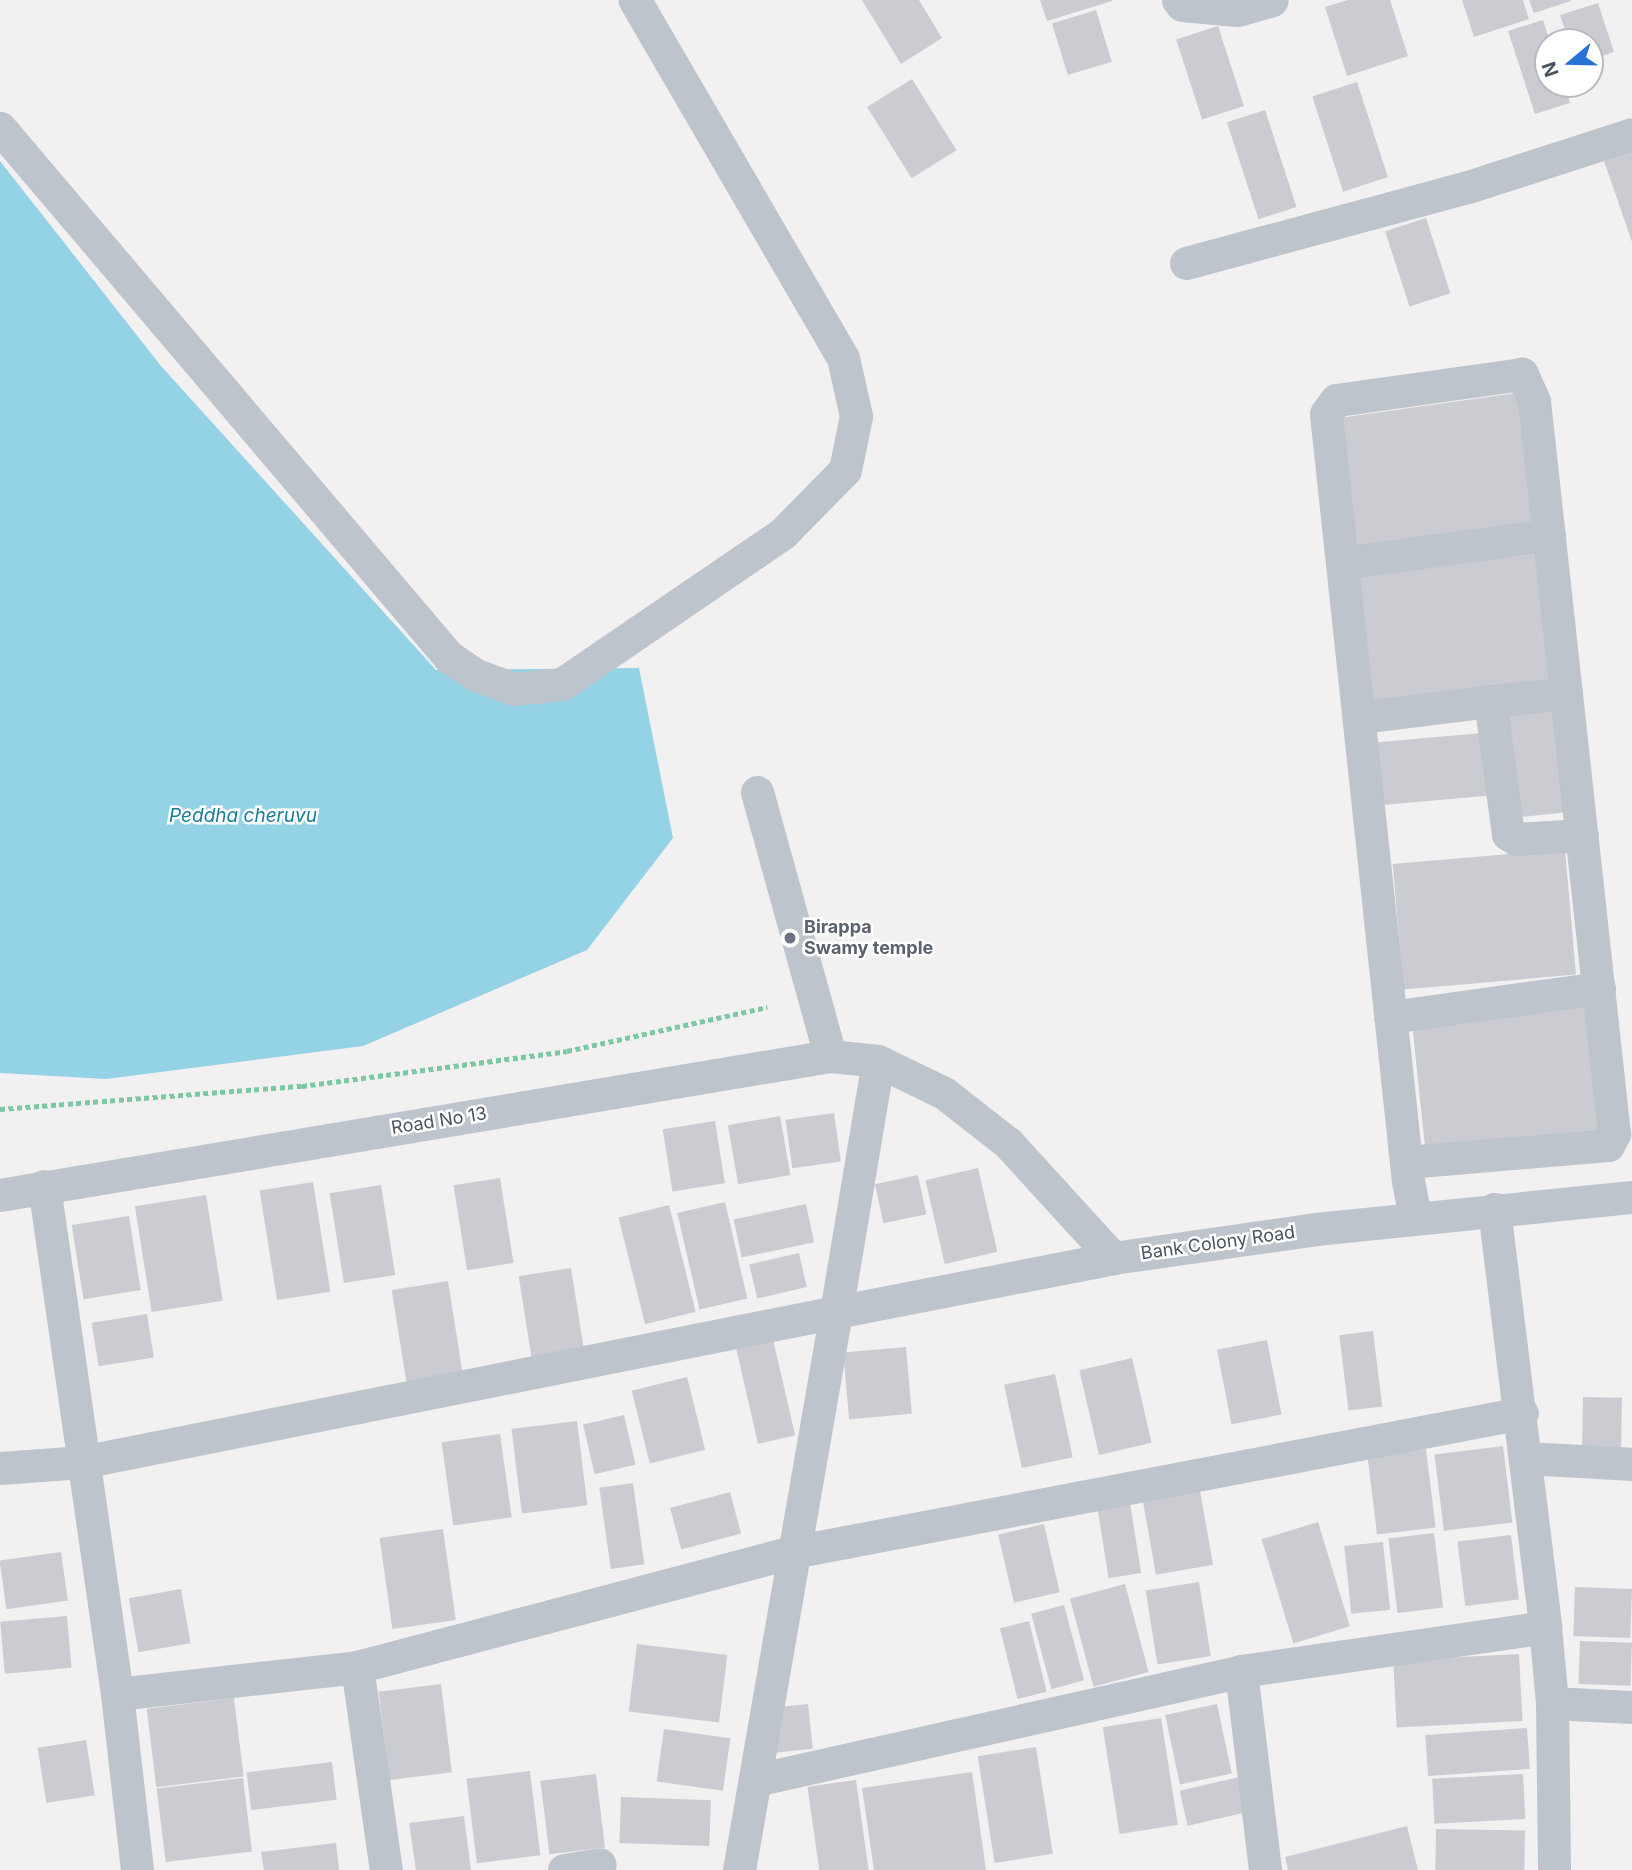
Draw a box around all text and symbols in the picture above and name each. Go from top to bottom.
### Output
north arrow [1534,28,1604,98]
text: N [1537,59,1564,80]
water label: Peddha cheruvu [169,805,317,827]
place label: Birappa Swamy temple [804,917,933,960]
marker: Birappa Swamy temple [782,930,798,946]
street label: Road No 13 [390,1103,488,1139]
street label: Bank Colony Road [1139,1221,1297,1265]

